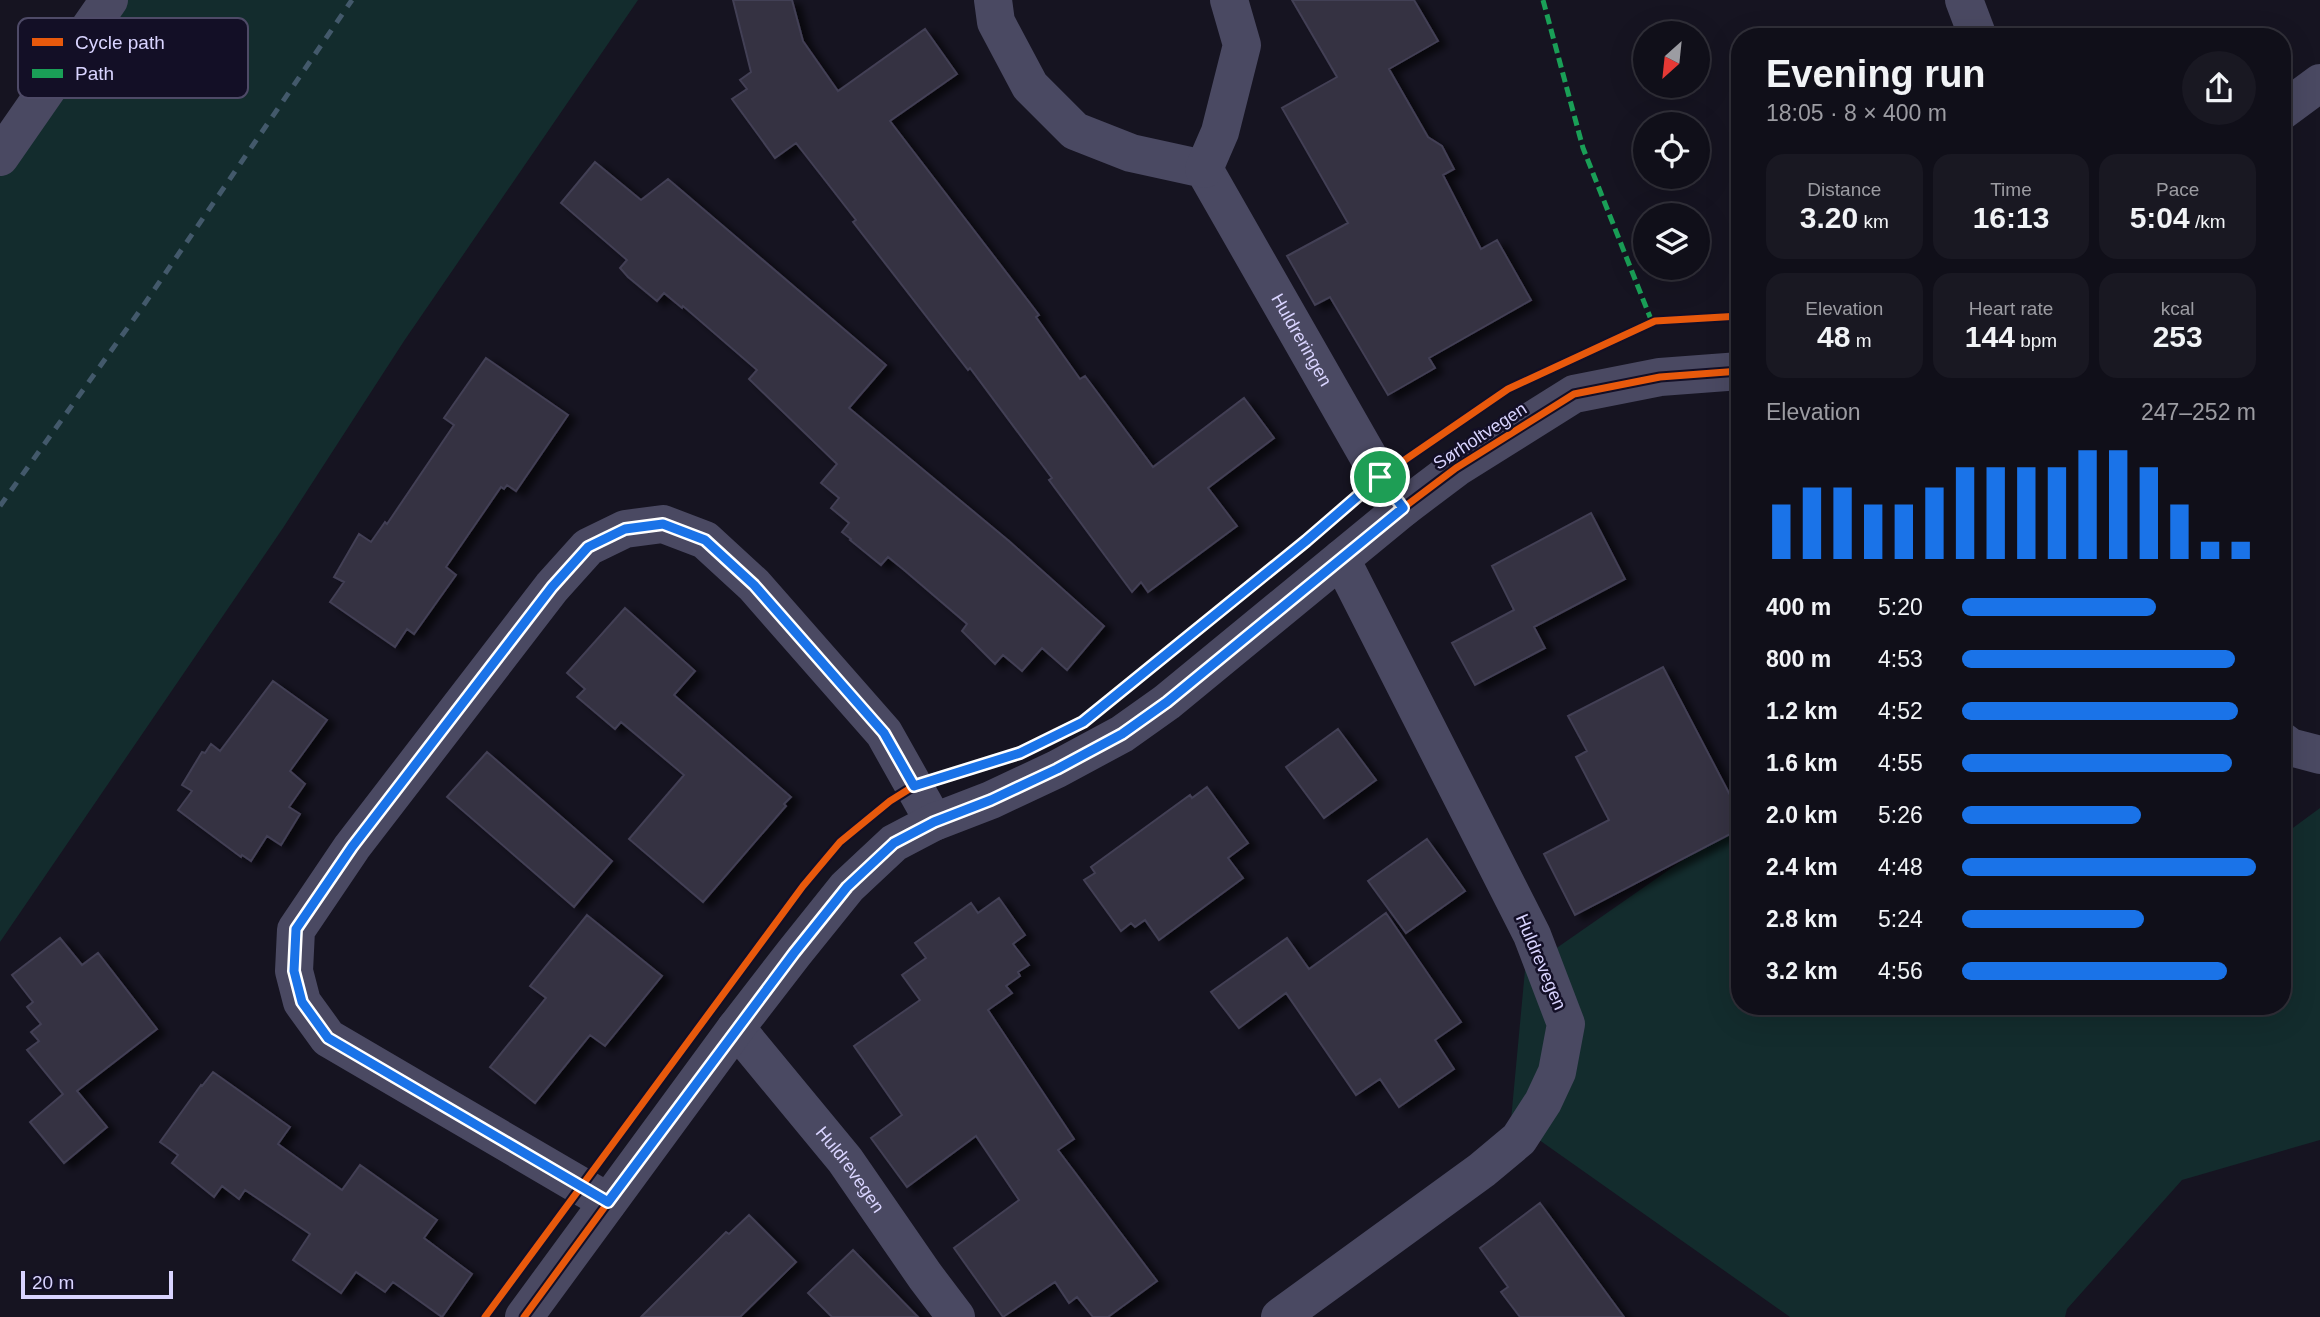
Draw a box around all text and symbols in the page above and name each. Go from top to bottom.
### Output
legend [18,18,248,98]
north arrow [1633,21,1710,98]
map controls [1633,21,1710,280]
text: Cycle path [75,32,165,53]
button: share [2182,51,2256,125]
text: Evening run [1766,53,1986,95]
text: Path [75,63,114,84]
text: 18:05 · 8 × 400 m [1766,100,1947,126]
button: locate [1633,112,1710,189]
text: Distance [1807,179,1881,200]
text: Time [1990,179,2032,200]
text: Pace [2156,179,2199,200]
text: 3.20 [1800,201,1858,234]
text: 16:13 [1973,201,2049,234]
text: 5:04 [2130,201,2190,234]
button: layers [1633,203,1710,280]
text: km [1858,211,1889,232]
text: /km [2190,211,2226,232]
street label: Huldreringen [1267,290,1336,390]
text: Elevation [1805,298,1883,319]
text: Heart rate [1969,298,2053,319]
text: kcal [2161,298,2195,319]
text: 48 [1817,320,1850,353]
text: 144 [1965,320,2015,353]
text: 253 [2153,320,2203,353]
text: m [1850,330,1872,351]
text: bpm [2015,330,2057,351]
street label: Sørholtvegen [1430,398,1530,474]
text: Elevation [1766,399,1861,425]
text: 247–252 m [2141,399,2256,425]
pin [1350,447,1410,507]
icon: arrive [1361,458,1399,496]
text: 400 m [1766,594,1831,620]
text: 5:20 [1878,594,1923,620]
text: 800 m [1766,646,1831,672]
text: 4:53 [1878,646,1923,672]
text: 1.2 km [1766,698,1838,724]
text: 4:52 [1878,698,1923,724]
text: 1.6 km [1766,750,1838,776]
text: 4:55 [1878,750,1923,776]
text: 2.0 km [1766,802,1838,828]
text: 5:26 [1878,802,1923,828]
text: 2.4 km [1766,854,1838,880]
text: 4:48 [1878,854,1923,880]
text: 2.8 km [1766,906,1838,932]
text: 5:24 [1878,906,1923,932]
street label: Huldrevegen [1512,911,1570,1013]
text: 3.2 km [1766,958,1838,984]
text: 4:56 [1878,958,1923,984]
street label: Huldrevegen [812,1123,888,1217]
scale bar [21,1268,173,1300]
text: 20 m [32,1272,74,1293]

